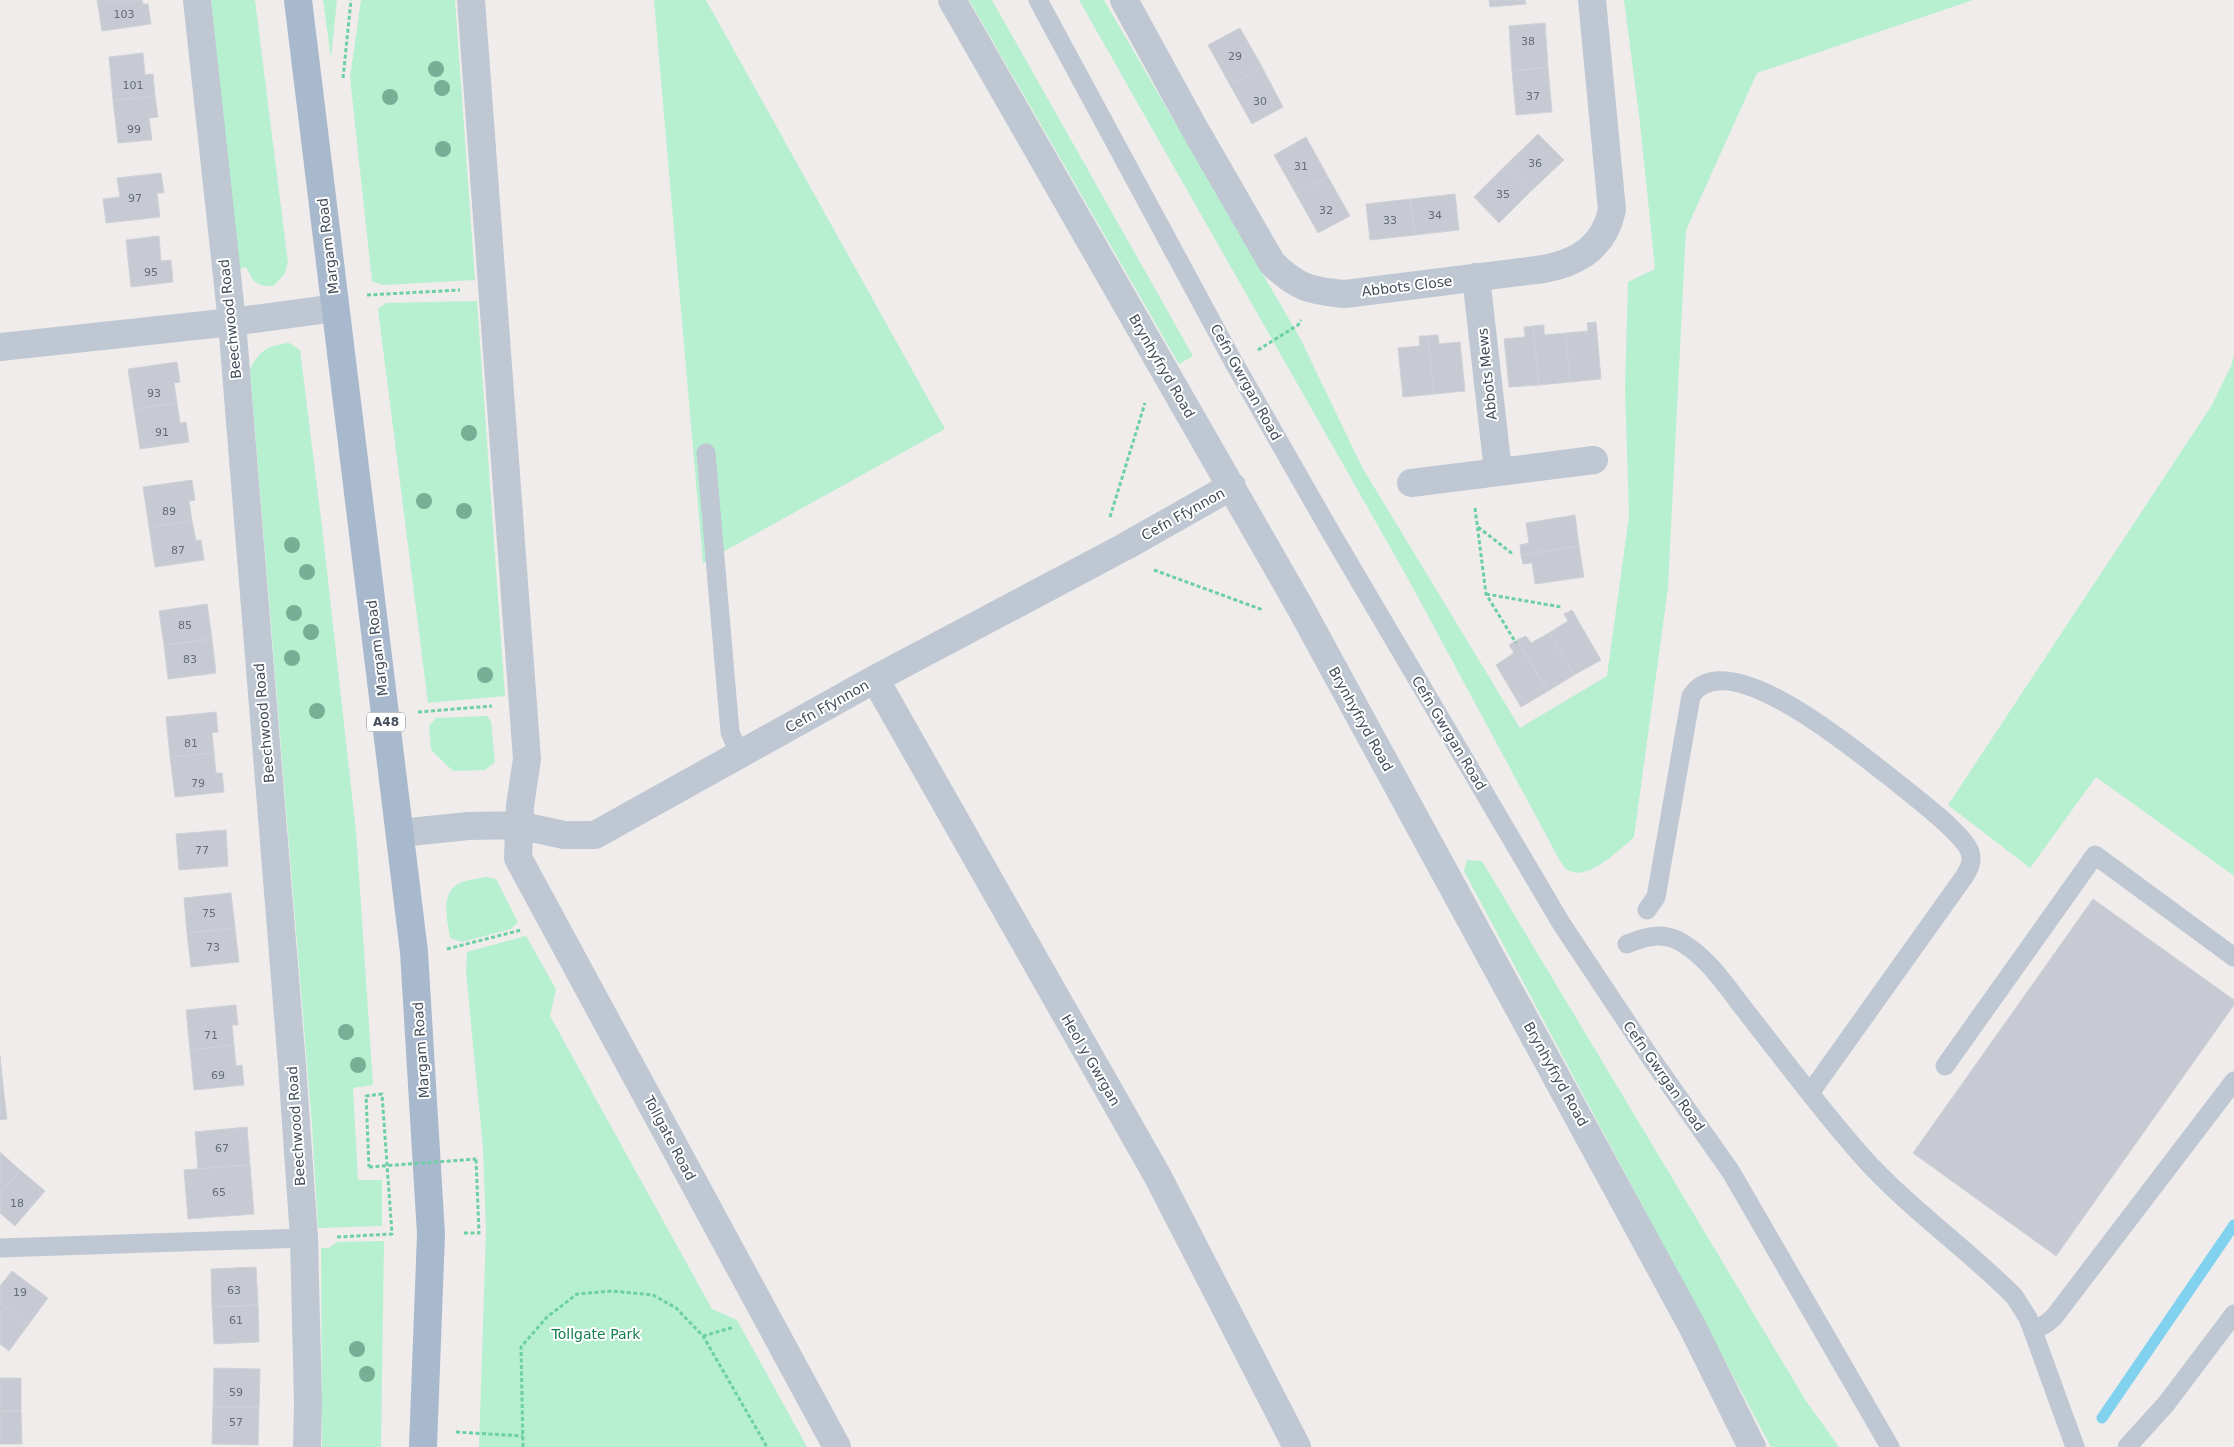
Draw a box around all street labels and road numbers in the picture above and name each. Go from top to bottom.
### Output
street label: Margam Road [314,197,342,295]
street label: Beechwood Road [216,258,244,380]
street label: Abbots Close [1361,272,1453,300]
street label: Brynhyfryd Road [1126,311,1198,421]
street label: Cefn Gwrgan Road [1207,321,1285,443]
street label: Abbots Mews [1474,327,1500,421]
street label: Cefn Ffynnon [1139,484,1227,544]
street label: Margam Road [363,599,391,697]
street label: Beechwood Road [251,662,277,784]
street label: Brynhyfryd Road [1326,664,1396,774]
street label: Cefn Gwrgan Road [1409,673,1489,793]
street label: Cefn Ffynnon [783,676,871,736]
road number: A48 [367,712,405,732]
street label: Margam Road [410,1001,432,1099]
street label: Heol y Gwrgan [1058,1011,1124,1109]
street label: Cefn Gwrgan Road [1620,1018,1708,1134]
street label: Brynhyfryd Road [1521,1019,1591,1129]
street label: Beechwood Road [284,1065,308,1187]
street label: Tollgate Road [640,1092,699,1183]

